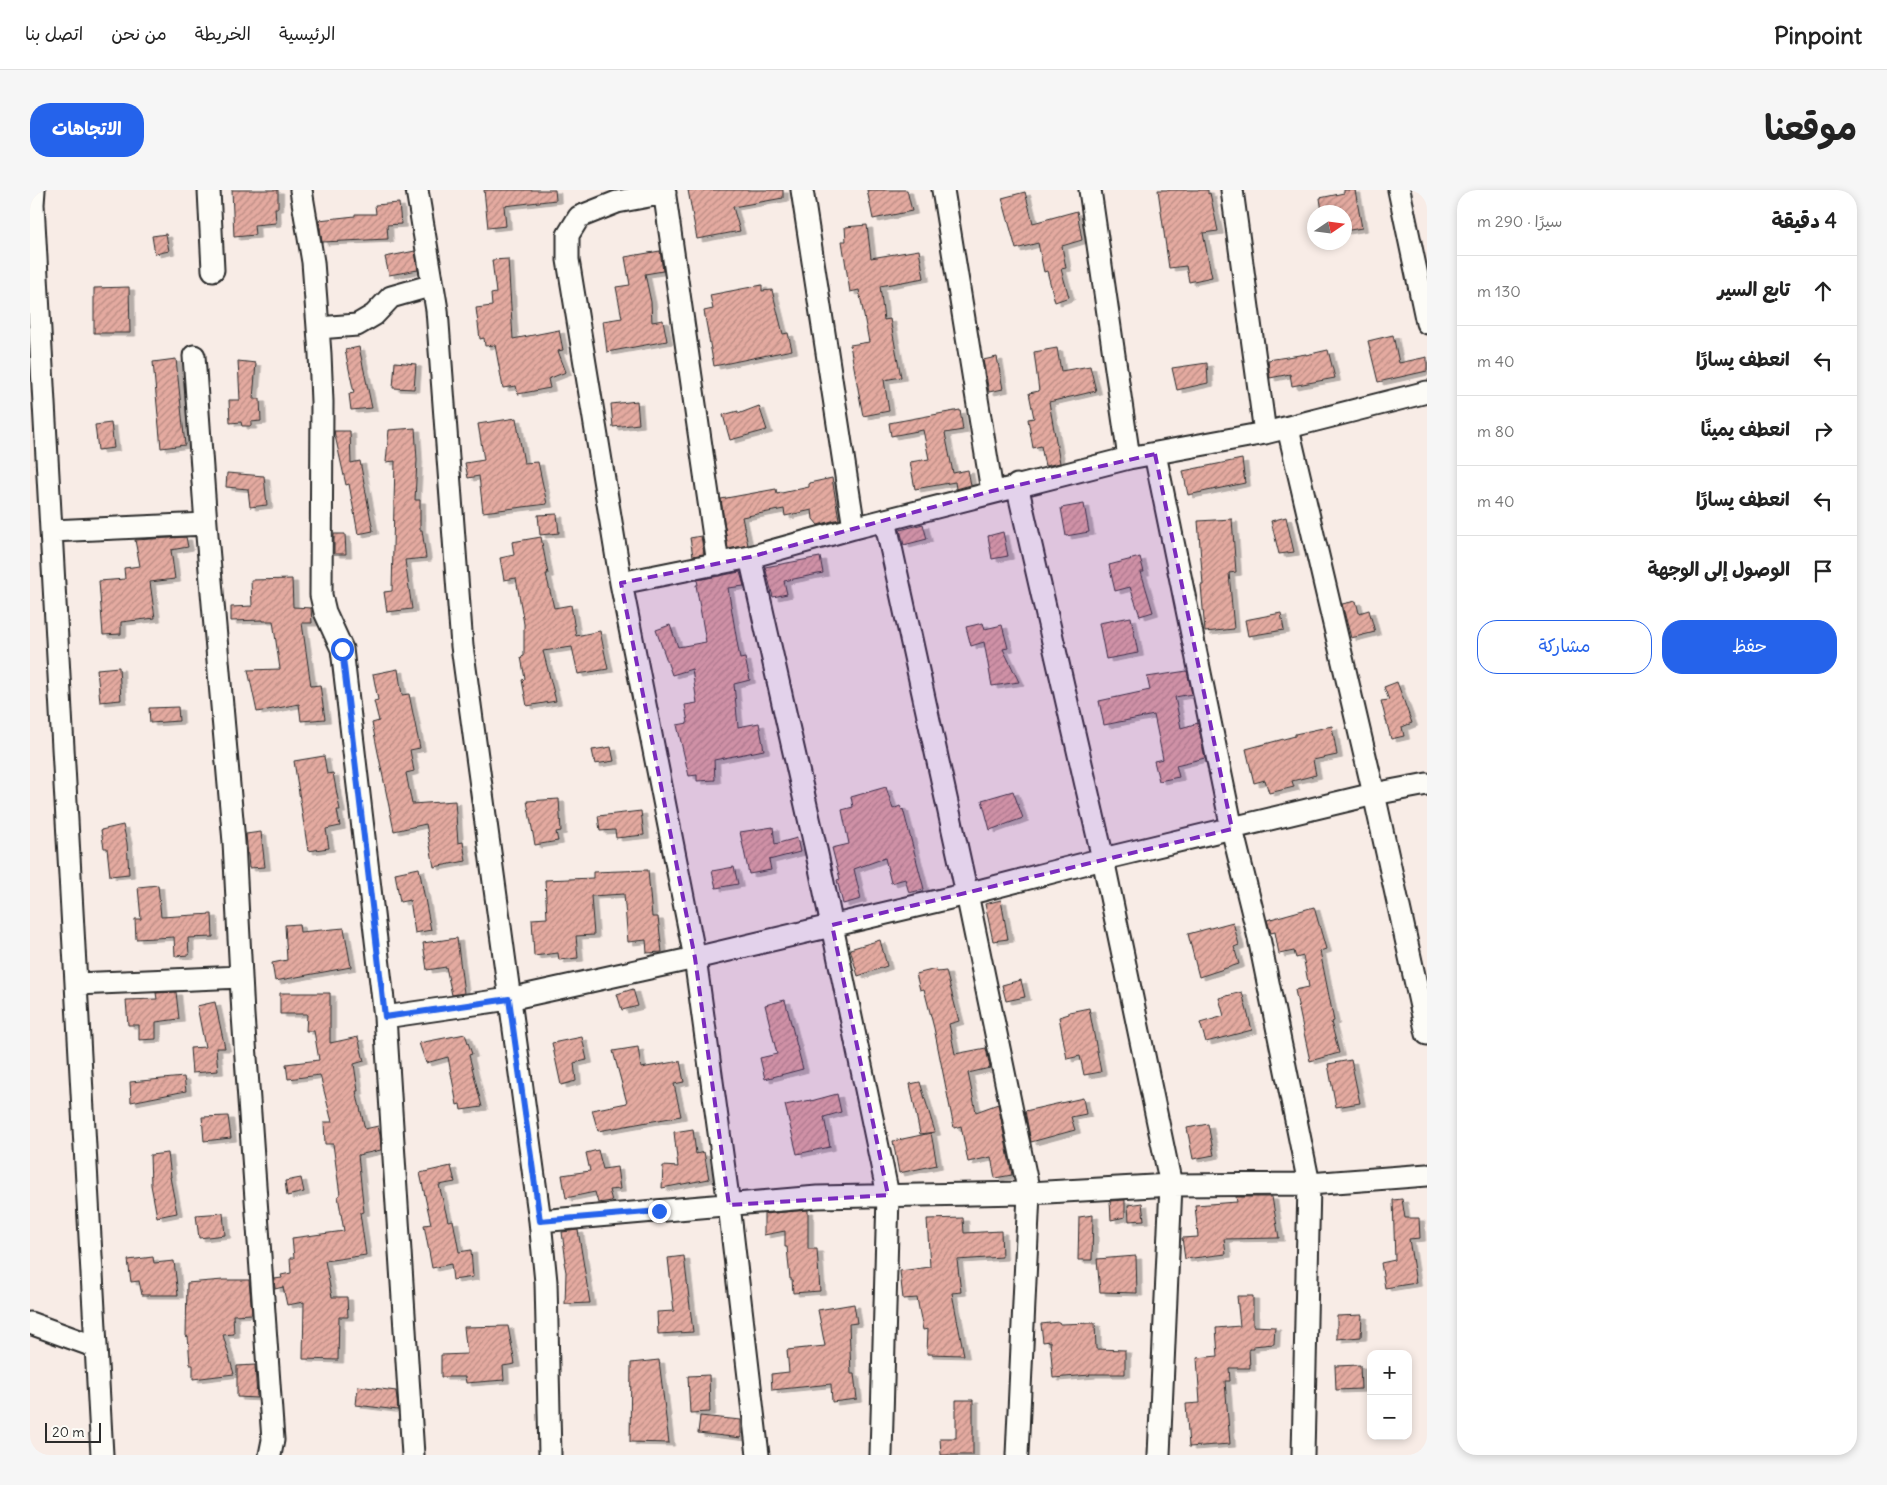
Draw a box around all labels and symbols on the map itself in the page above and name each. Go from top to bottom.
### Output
north arrow [1307,205,1352,250]
route start [331,638,354,661]
route end [648,1200,671,1223]
scale bar [45,1420,101,1443]

